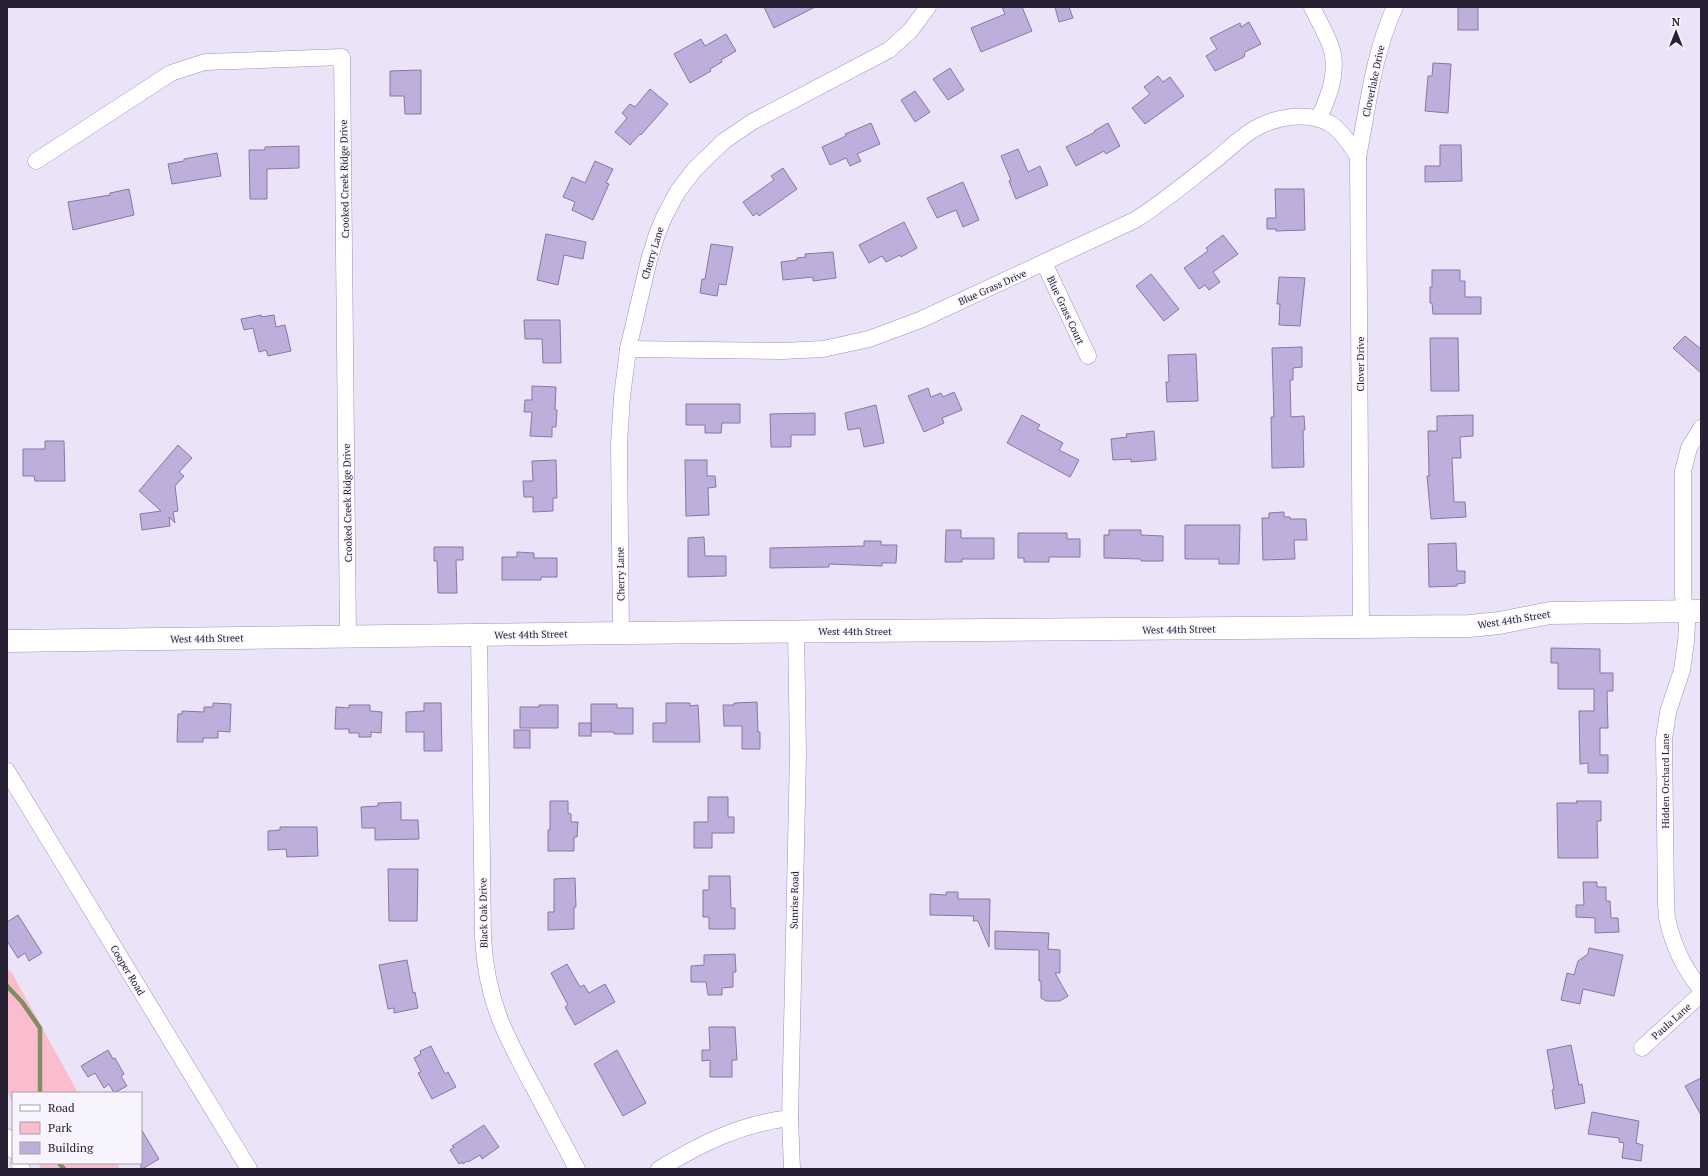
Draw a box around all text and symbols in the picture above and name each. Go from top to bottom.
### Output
north arrow [1656,12,1696,52]
text: N [1672,15,1681,29]
street label: Cloverlake Drive [1360,44,1387,118]
street label: Crooked Creek Ridge Drive [337,119,352,239]
street label: Cherry Lane [638,225,667,281]
street label: Blue Grass Drive [956,267,1028,308]
street label: Blue Grass Court [1044,274,1087,347]
street label: Clover Drive [1354,337,1367,391]
street label: Crooked Creek Ridge Drive [340,443,355,563]
street label: Cherry Lane [614,547,627,601]
street label: West 44th Street [1477,607,1552,632]
street label: West 44th Street [1142,622,1216,637]
street label: West 44th Street [818,625,892,638]
street label: West 44th Street [494,627,568,642]
street label: West 44th Street [170,631,244,646]
street label: Hidden Orchard Lane [1659,734,1672,828]
street label: Sunrise Road [787,870,802,929]
street label: Black Oak Drive [476,878,491,948]
street label: Cooper Road [107,943,148,998]
street label: Paula Lane [1649,1000,1694,1043]
legend [12,1092,142,1164]
text: Road [48,1100,75,1115]
text: Park [48,1120,73,1135]
text: Building [48,1140,94,1155]

